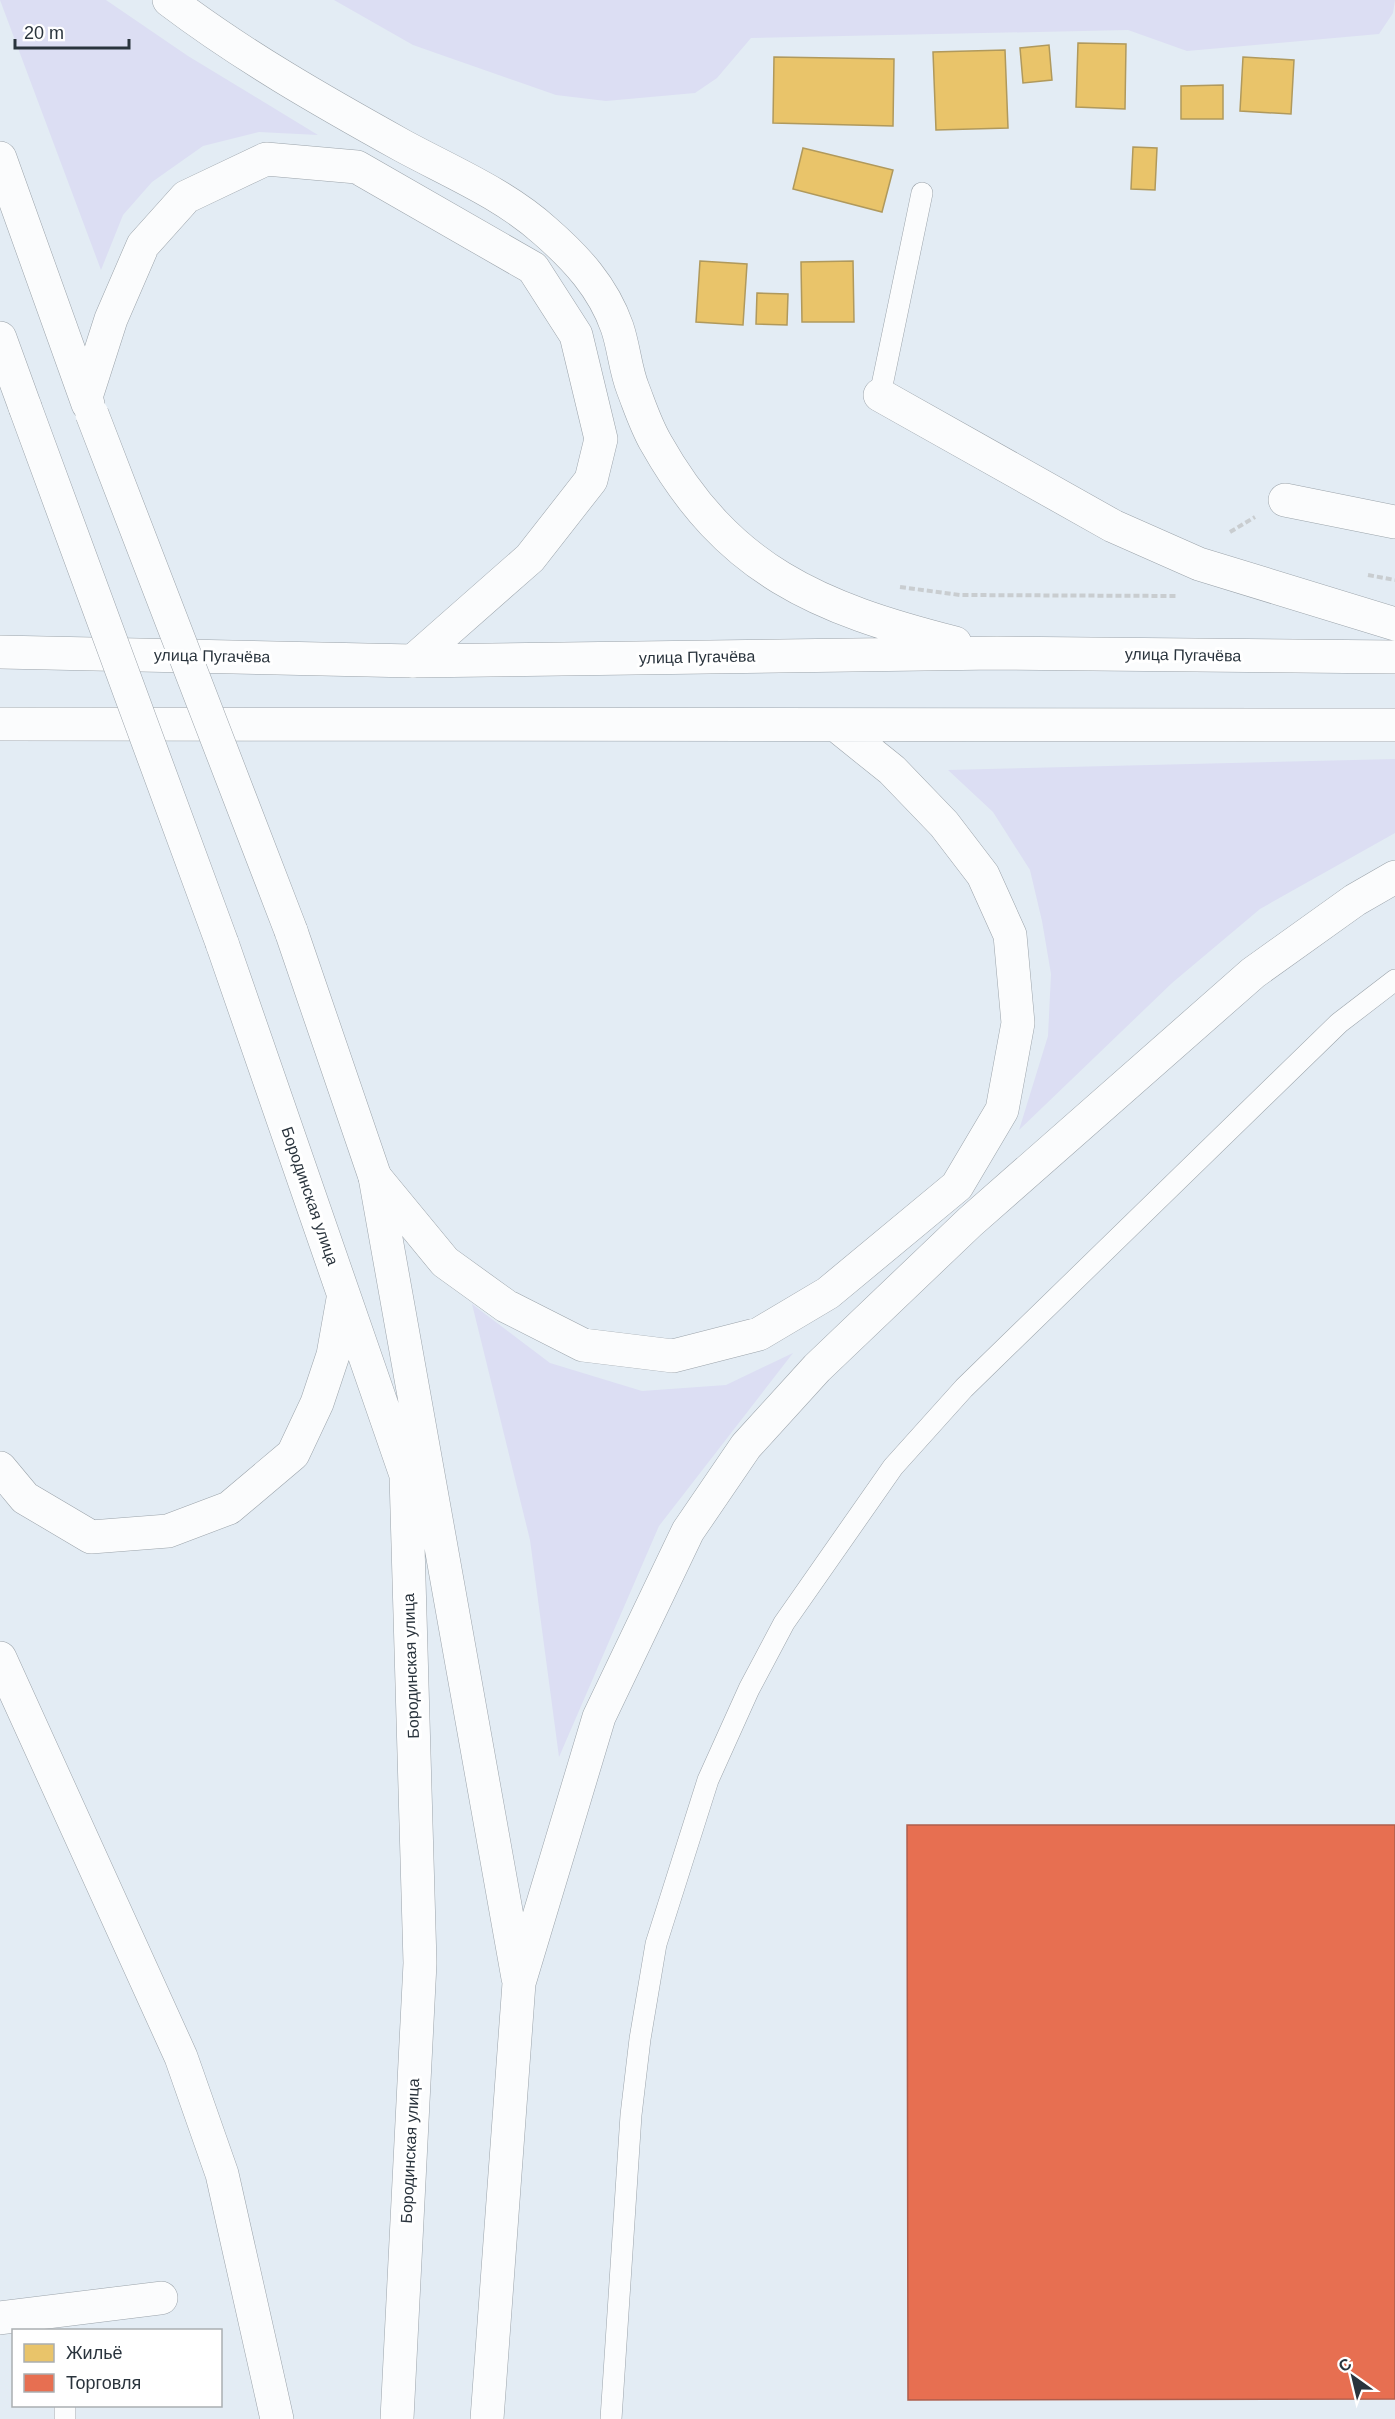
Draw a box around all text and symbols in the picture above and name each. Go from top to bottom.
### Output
scale bar [15,12,129,50]
text: 20 m [24,23,64,43]
street label: улица Пугачёва [1125,645,1241,665]
street label: улица Пугачёва [154,646,270,666]
street label: улица Пугачёва [639,647,755,667]
street label: Бородинская улица [278,1125,342,1268]
street label: Бородинская улица [400,1593,422,1739]
street label: Бородинская улица [398,2078,422,2224]
legend [12,2329,222,2407]
text: Жильё [66,2343,123,2363]
north arrow [1323,2347,1383,2407]
text: С [1335,2354,1355,2375]
text: Торговля [66,2373,141,2393]

